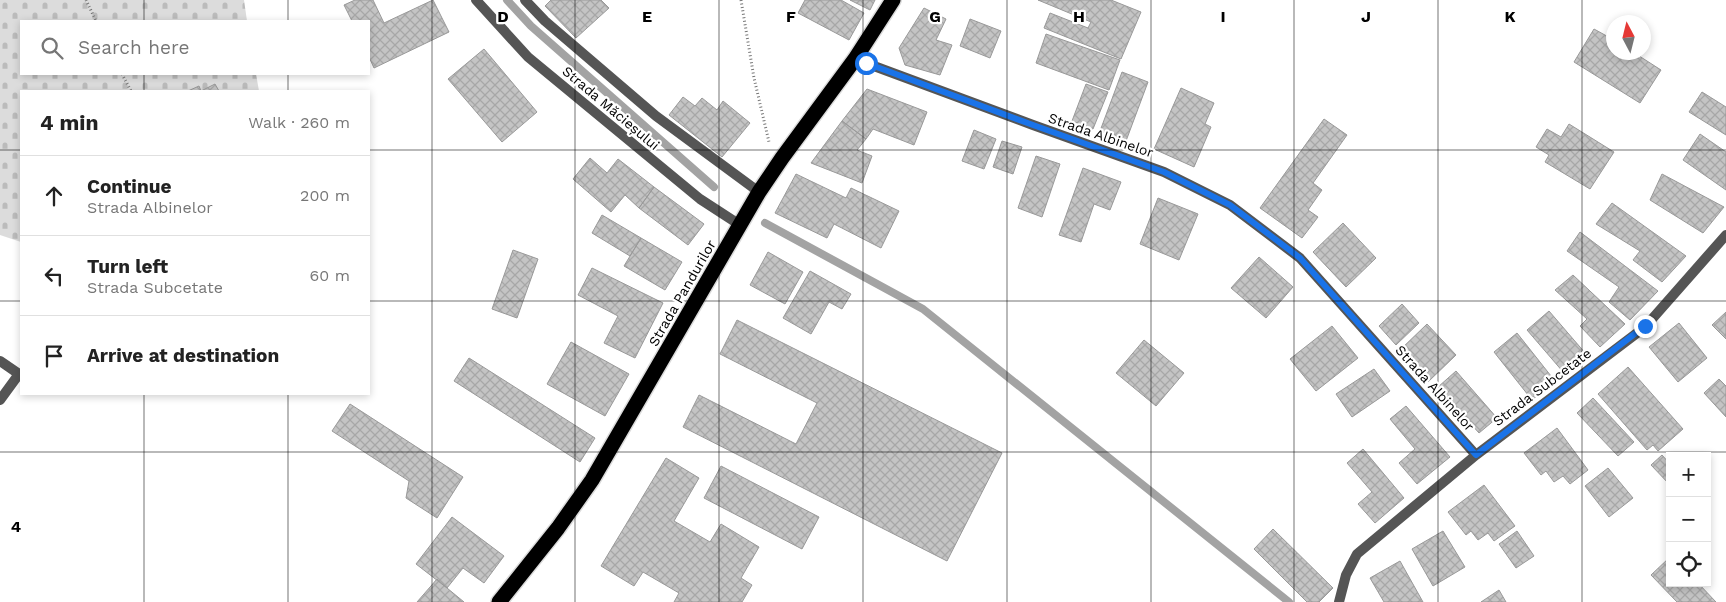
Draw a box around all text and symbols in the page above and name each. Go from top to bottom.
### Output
text: D [497,7,509,26]
text: E [642,7,652,26]
text: F [786,7,796,26]
text: G [929,7,941,26]
text: H [1073,7,1085,26]
text: I [1220,7,1226,26]
text: J [1361,7,1371,26]
text: K [1504,7,1516,26]
north arrow [1606,15,1651,60]
search box [20,20,370,75]
icon: search [38,34,66,62]
text: Search here [78,36,189,59]
route start [855,52,878,75]
street label: Strada Măcieșului [559,63,663,154]
text: 4 min [40,110,98,135]
street label: Strada Albinelor [1046,110,1156,161]
text: Walk · 260 m [248,113,350,132]
text: Continue [87,175,171,198]
icon: ahead [40,182,68,210]
text: 200 m [300,186,350,205]
text: Strada Albinelor [87,198,213,217]
street label: Strada Pandurilor [645,237,719,349]
text: Turn left [87,255,168,278]
icon: left [40,262,68,290]
text: 60 m [310,266,350,285]
text: Strada Subcetate [87,278,223,297]
route end [1634,315,1657,338]
icon: arrive [40,342,68,370]
street label: Strada Albinelor [1392,342,1478,434]
text: Arrive at destination [87,344,279,367]
street label: Strada Subcetate [1490,345,1594,429]
map controls [1666,452,1711,587]
button: + [1666,452,1711,497]
button: − [1666,497,1711,542]
text: 4 [11,517,21,536]
button: locate [1666,542,1711,587]

